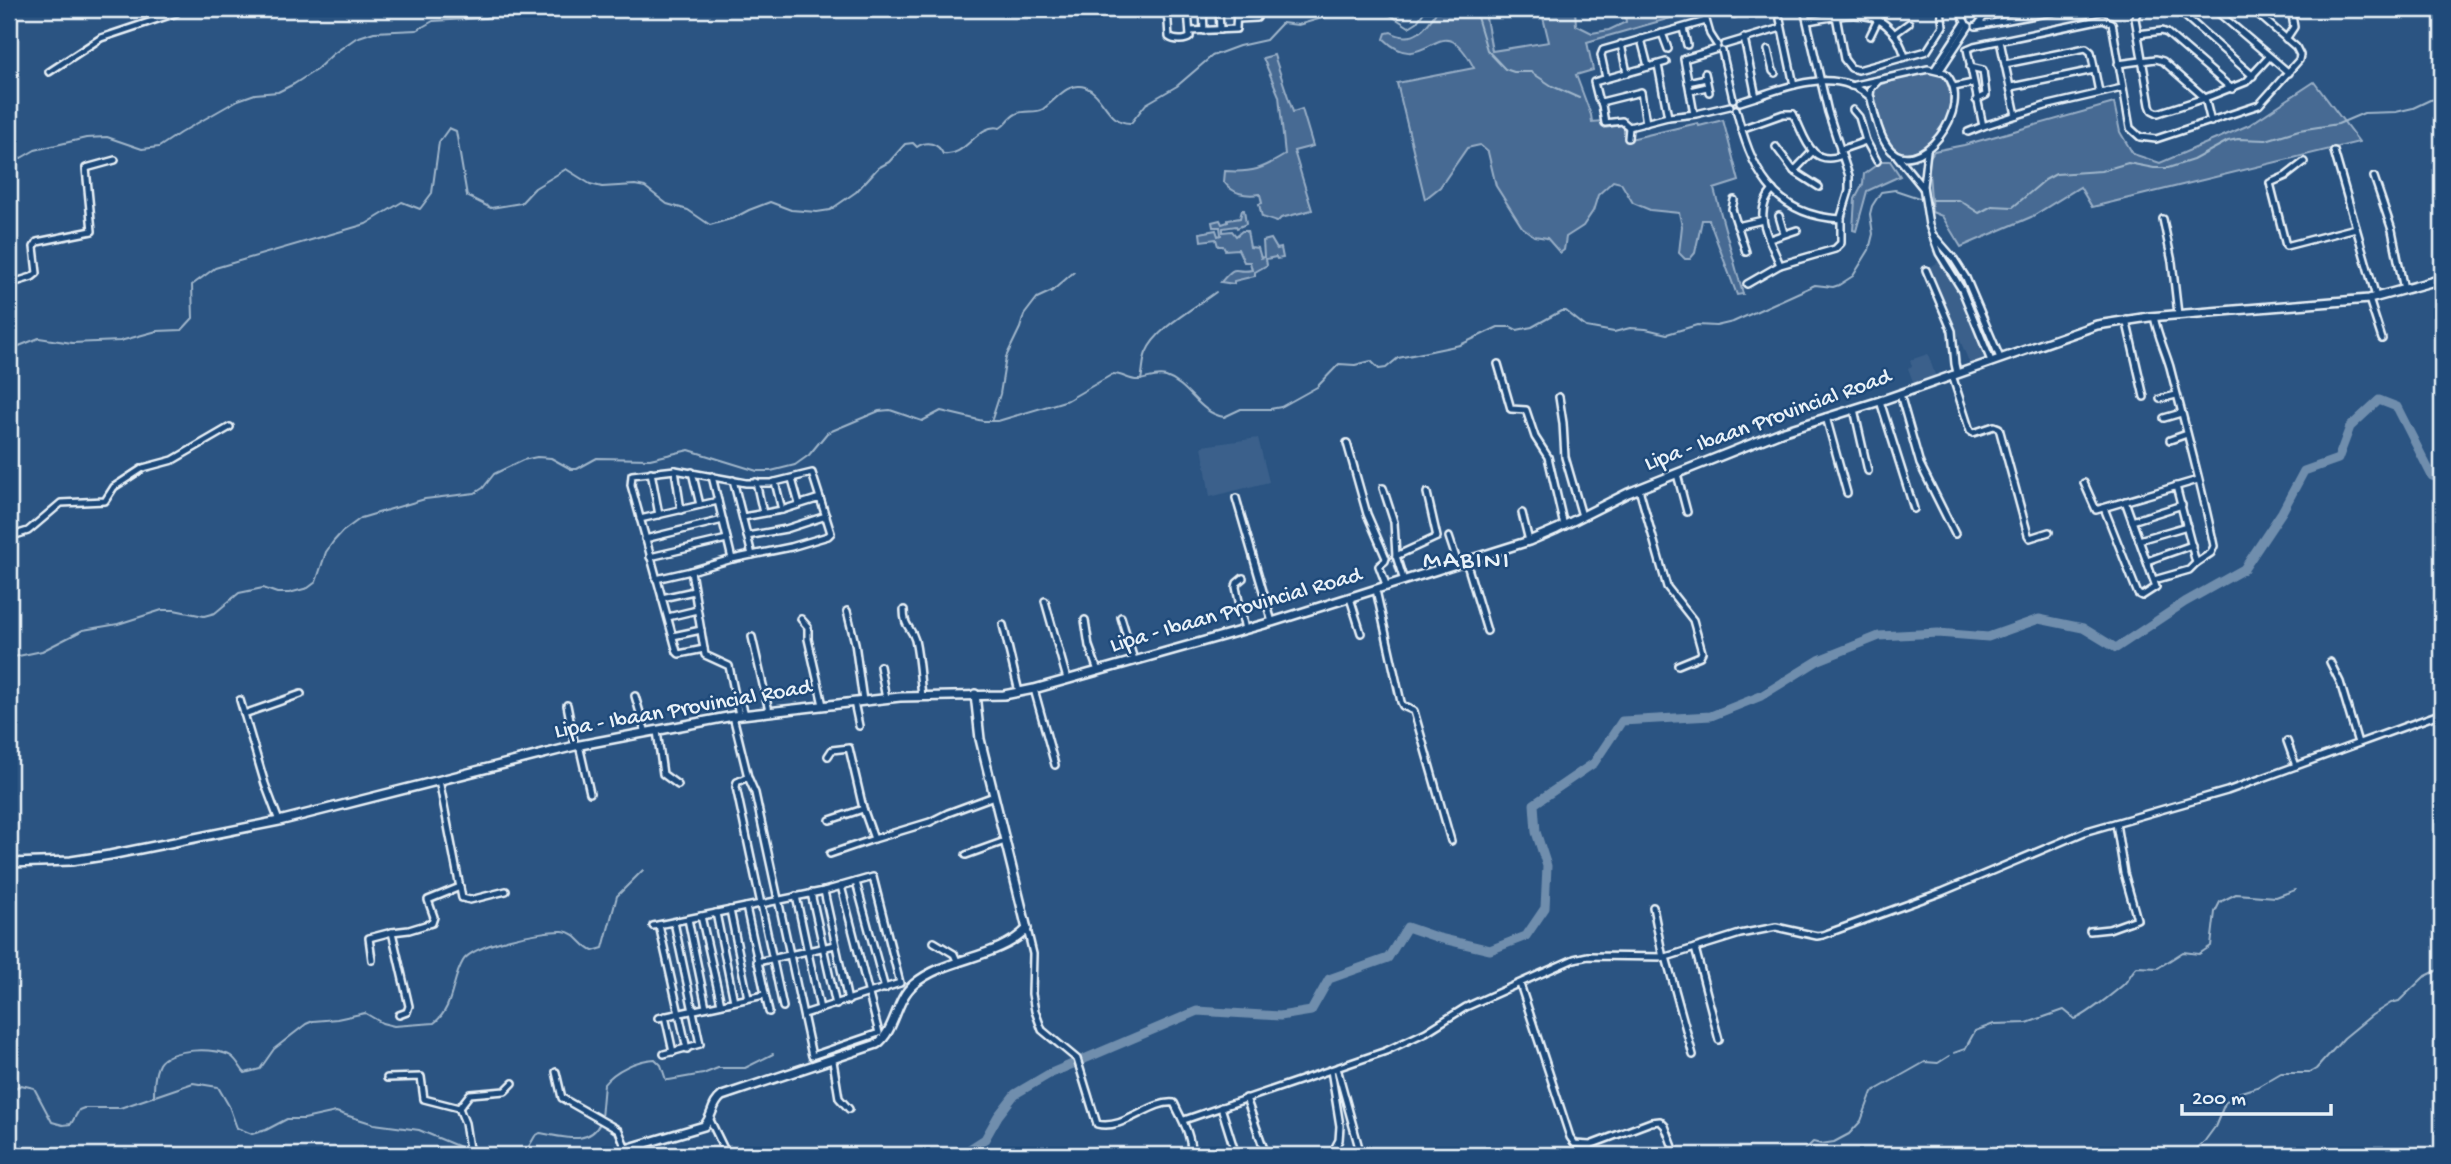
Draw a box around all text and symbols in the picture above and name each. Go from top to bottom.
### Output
street label: Lipa - Ibaan Provincial Road [1641,363,1896,478]
district label: MABINI [1423,547,1511,578]
street label: Lipa - Ibaan Provincial Road [1107,562,1366,660]
street label: Lipa - Ibaan Provincial Road [552,674,815,746]
scale bar [2182,1073,2330,1117]
text: 200 m [2192,1088,2246,1113]

